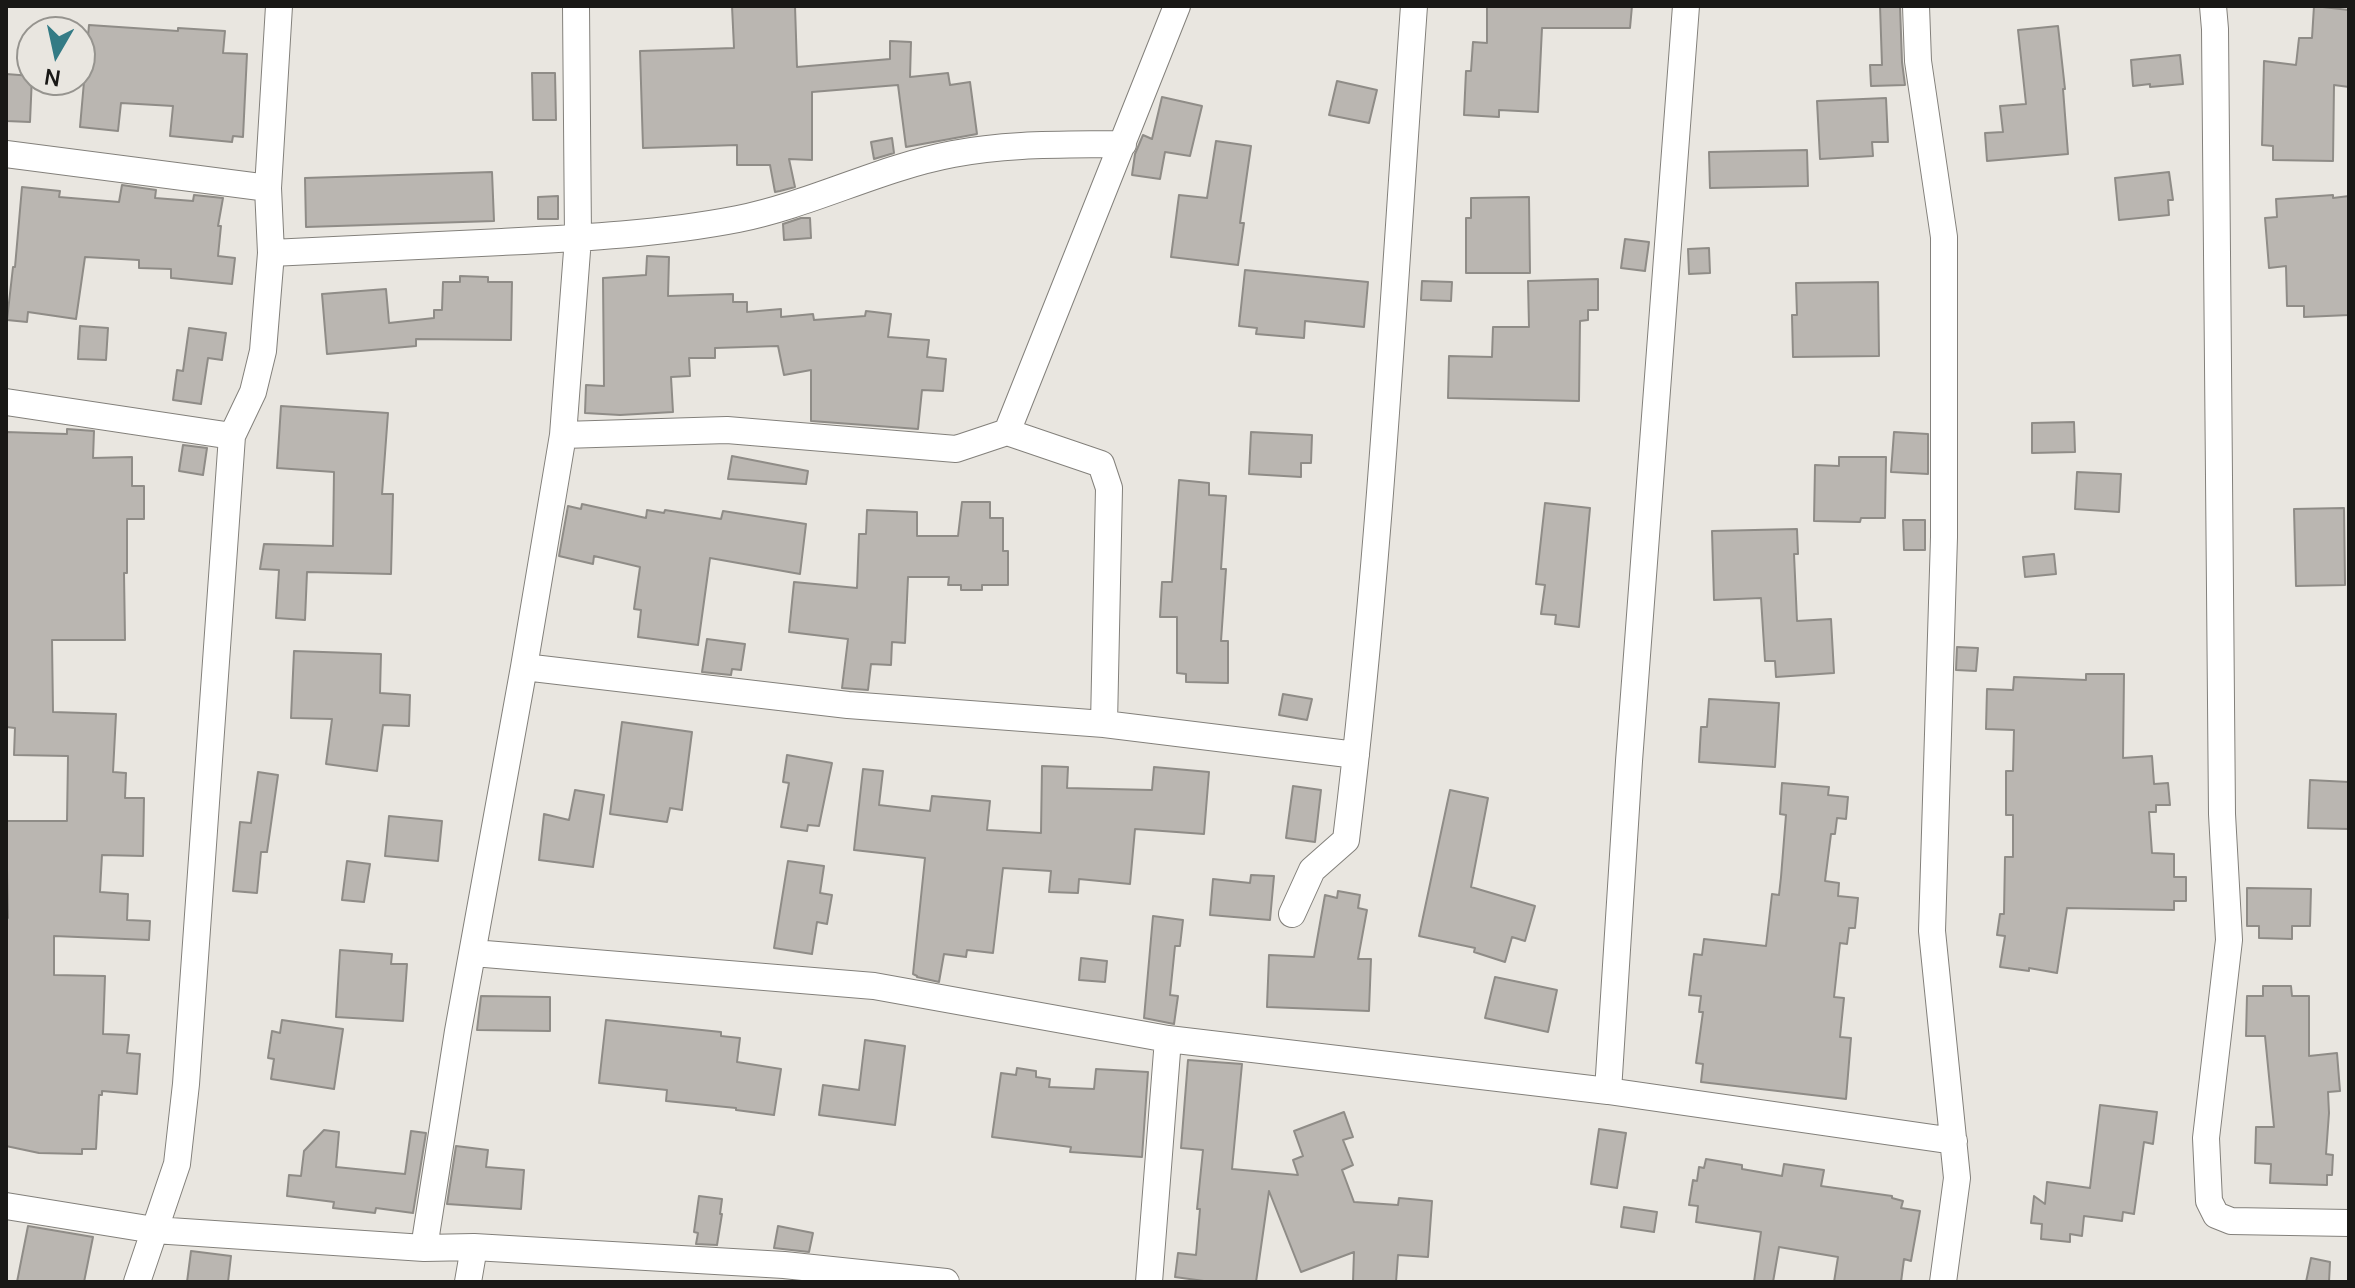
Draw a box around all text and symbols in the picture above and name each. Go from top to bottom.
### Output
north arrow [16,16,96,96]
text: N [42,62,63,94]

